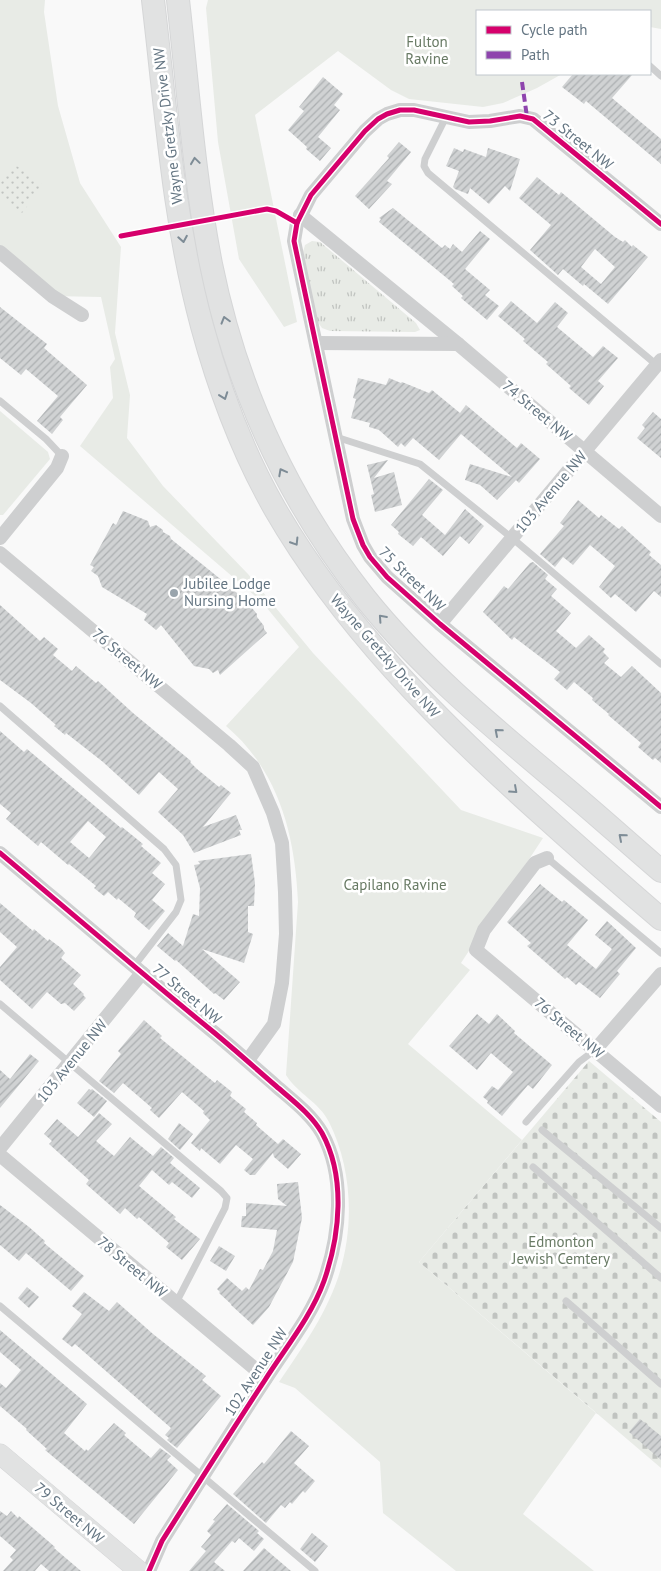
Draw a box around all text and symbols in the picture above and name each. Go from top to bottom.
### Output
legend [476,10,651,75]
text: Cycle path [521,20,587,39]
park label: Fulton Ravine [405,32,449,68]
text: Path [521,45,550,64]
street label: Wayne Gretzky Drive NW [148,46,187,205]
street label: 73 Street NW [539,105,618,174]
one-way arrow [190,156,201,164]
one-way arrow [177,235,187,244]
one-way arrow [220,317,230,325]
street label: 74 Street NW [499,376,576,446]
one-way arrow [218,392,228,400]
street label: 103 Avenue NW [511,446,591,537]
one-way arrow [279,468,289,477]
one-way arrow [289,537,299,546]
street label: 75 Street NW [375,542,450,615]
place label: Jubilee Lodge Nursing Home [183,574,276,610]
marker: Jubilee Lodge Nursing Home [168,587,180,599]
street label: Wayne Gretzky Drive NW [327,590,445,722]
one-way arrow [379,614,388,623]
street label: 76 Street NW [89,624,166,694]
one-way arrow [495,728,504,737]
one-way arrow [509,784,518,793]
one-way arrow [618,834,627,843]
park label: Capilano Ravine [343,875,447,894]
street label: 77 Street NW [149,959,226,1028]
street label: 76 Street NW [531,993,608,1063]
street label: 103 Avenue NW [32,1015,111,1106]
street label: 78 Street NW [94,1232,171,1302]
park label: Edmonton Jewish Cemtery [511,1232,610,1268]
street label: 102 Avenue NW [220,1324,291,1419]
street label: 79 Street NW [31,1478,108,1548]

